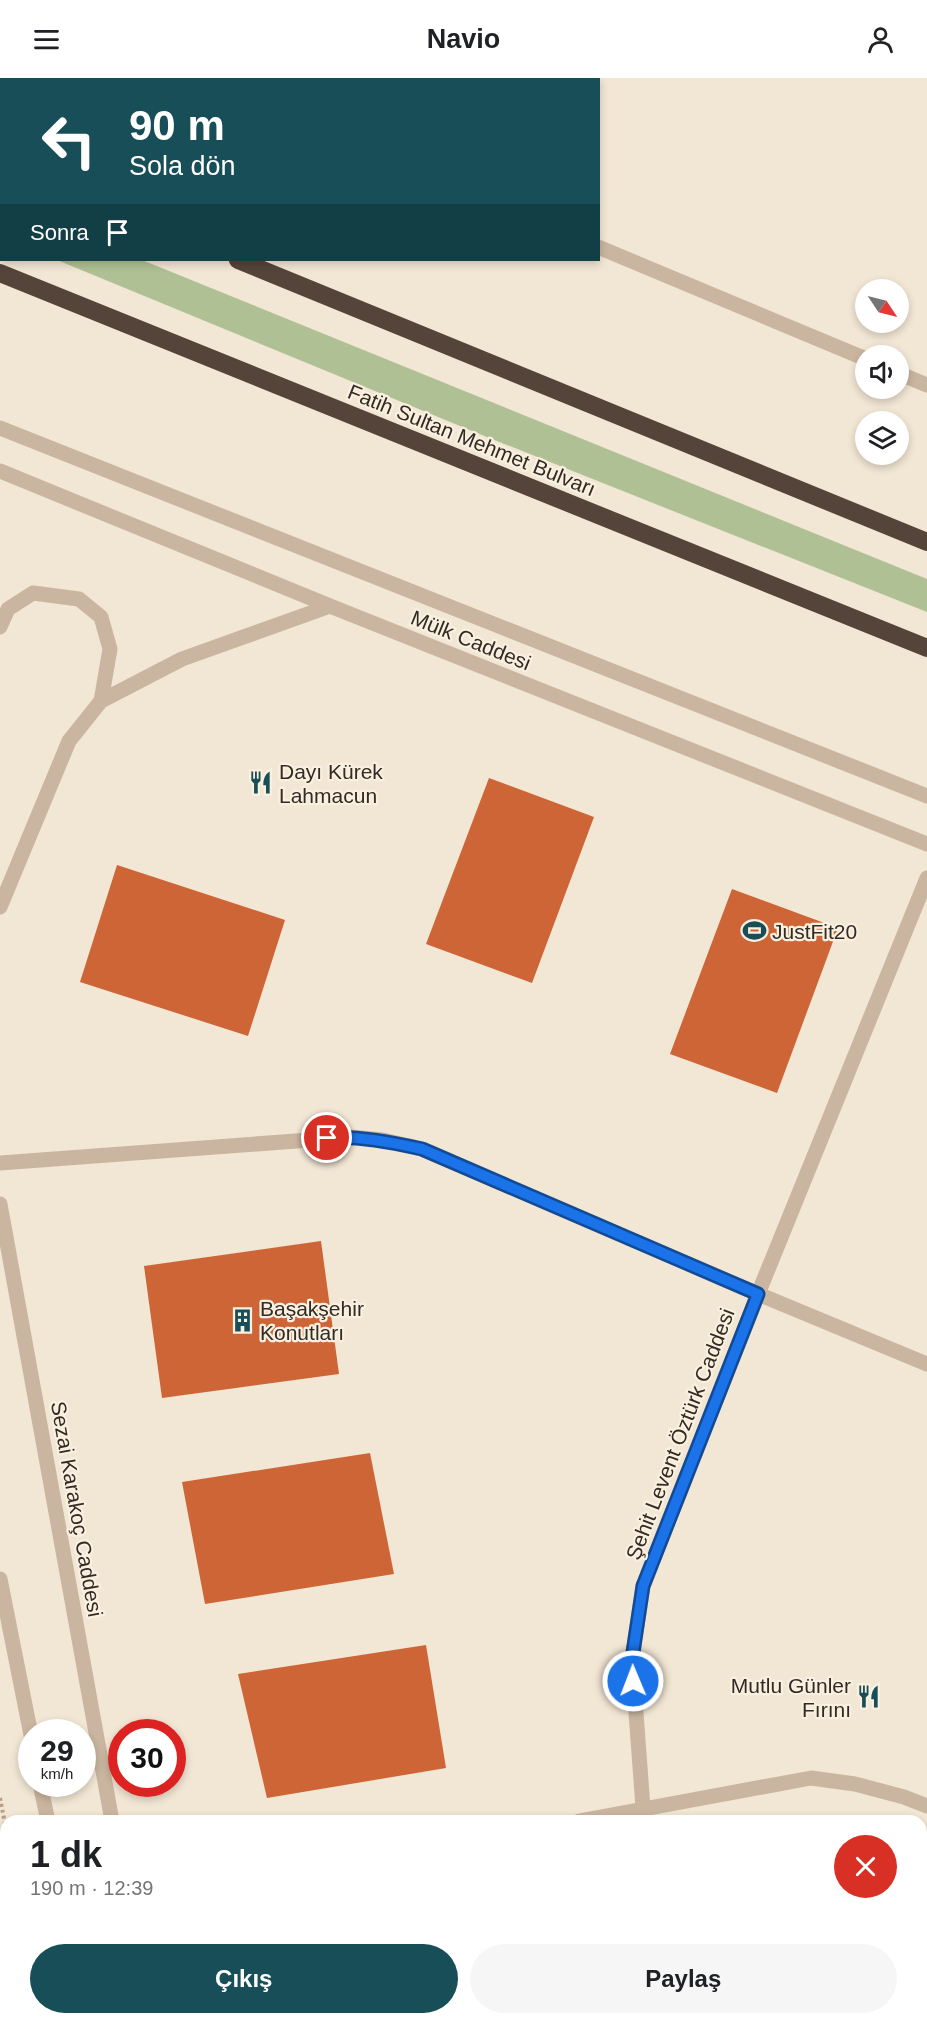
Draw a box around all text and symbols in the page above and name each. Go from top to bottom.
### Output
icon: menu [30,23,63,56]
icon: person [864,23,897,56]
text: Navio [427,24,500,54]
icon: left [30,102,108,180]
text: 90 m [129,102,225,149]
text: Sola dön [129,151,236,181]
icon: arrive [101,216,134,249]
text: Sonra [30,220,89,245]
north arrow [855,279,909,333]
map controls [855,279,909,465]
button: sound [855,345,909,399]
street label: Fatih Sultan Mehmet Bulvarı [345,380,599,500]
button: layers [855,411,909,465]
street label: Mülk Caddesi [408,606,534,674]
place label: Dayı Kürek Lahmacun [279,760,383,807]
restaurant icon: Dayı Kürek Lahmacun [248,770,274,796]
sports icon: JustFit20 [741,918,767,944]
place label: JustFit20 [772,920,857,943]
pin [301,1112,352,1163]
icon: arrive [310,1121,343,1154]
place label: Başakşehir Konutları [260,1297,364,1344]
street label: Şehit Levent Öztürk Caddesi [621,1305,739,1563]
building icon: Başakşehir Konutları [229,1307,255,1333]
street label: Sezai Karakoç Caddesi [47,1400,107,1618]
position arrow [601,1649,665,1713]
place label: Mutlu Günler Fırını [731,1674,851,1721]
restaurant icon: Mutlu Günler Fırını [856,1684,882,1710]
speed limit sign: 30 [108,1719,186,1797]
text: 29 [40,1734,74,1767]
text: km/h [41,1765,73,1782]
text: 1 dk [30,1834,102,1875]
button: close [834,1835,897,1898]
text: 190 m · 12:39 [30,1877,153,1899]
button: Çıkış [30,1944,458,2013]
button: Paylaş [470,1944,897,2013]

